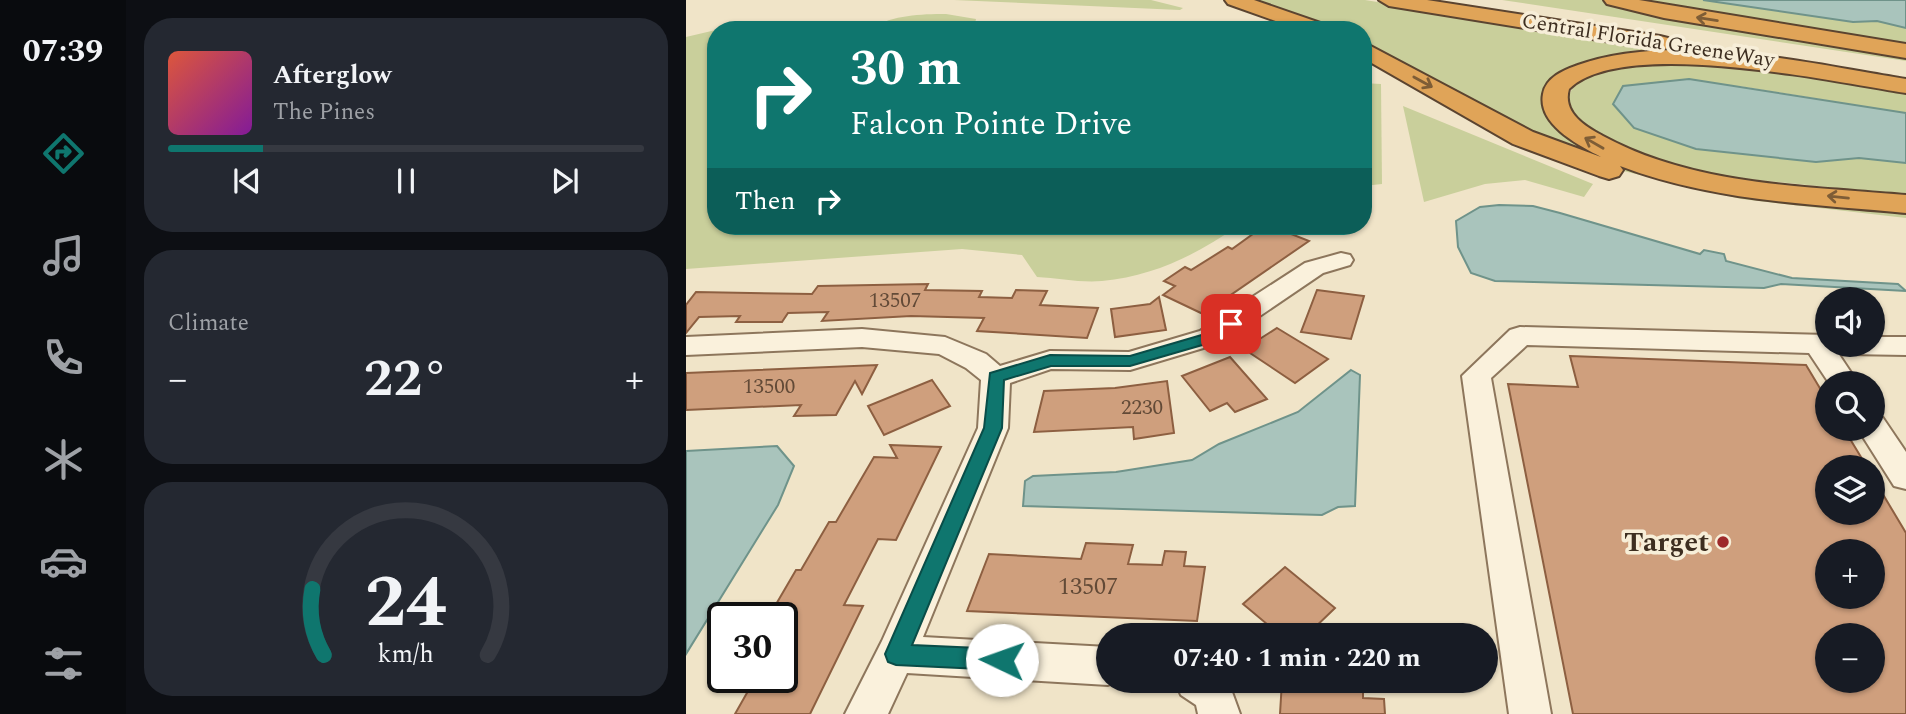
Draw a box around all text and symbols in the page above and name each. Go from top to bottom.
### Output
street label: Central Florida GreeneWay [1519,5,1777,77]
one-way arrow [1696,12,1719,25]
text: 07:39 [23,27,103,76]
text: 30 m [850,32,961,107]
icon: right [735,49,826,140]
text: Afterglow [273,55,392,95]
one-way arrow [1412,76,1433,89]
text: The Pines [273,95,375,130]
text: Falcon Pointe Drive [850,100,1132,149]
icon: directions [39,129,88,178]
one-way arrow [1585,136,1605,150]
icon: previous [228,162,266,200]
icon: pause [387,162,425,200]
icon: next [546,162,584,200]
text: Then [735,181,795,221]
icon: right [809,182,847,220]
one-way arrow [1827,191,1850,204]
icon: music [39,231,88,280]
house number: 13507 [869,285,921,317]
map controls [1815,287,1885,693]
button: sound [1815,287,1885,357]
pin [1201,294,1261,354]
icon: arrive [1212,305,1250,343]
text: Climate [168,306,249,341]
icon: phone [39,333,88,382]
text: 22° [364,340,448,419]
text: − [168,351,187,409]
text: + [625,351,644,409]
house number: 13500 [743,371,795,403]
button: search [1815,371,1885,441]
house number: 2230 [1121,392,1163,424]
icon: climate [39,435,88,484]
button: layers [1815,455,1885,525]
place label: Target [1624,521,1709,564]
marker: Target [1715,534,1731,550]
icon: car [39,537,88,586]
button: + [1815,539,1885,609]
text: 24 [365,548,447,659]
house number: 13507 [1058,569,1118,605]
speed limit sign: 30 [707,602,798,693]
position arrow [965,623,1039,697]
button: − [1815,623,1885,693]
text: km/h [378,636,434,674]
text: 07:40 · 1 min · 220 m [1173,638,1421,678]
icon: filters [39,639,88,688]

